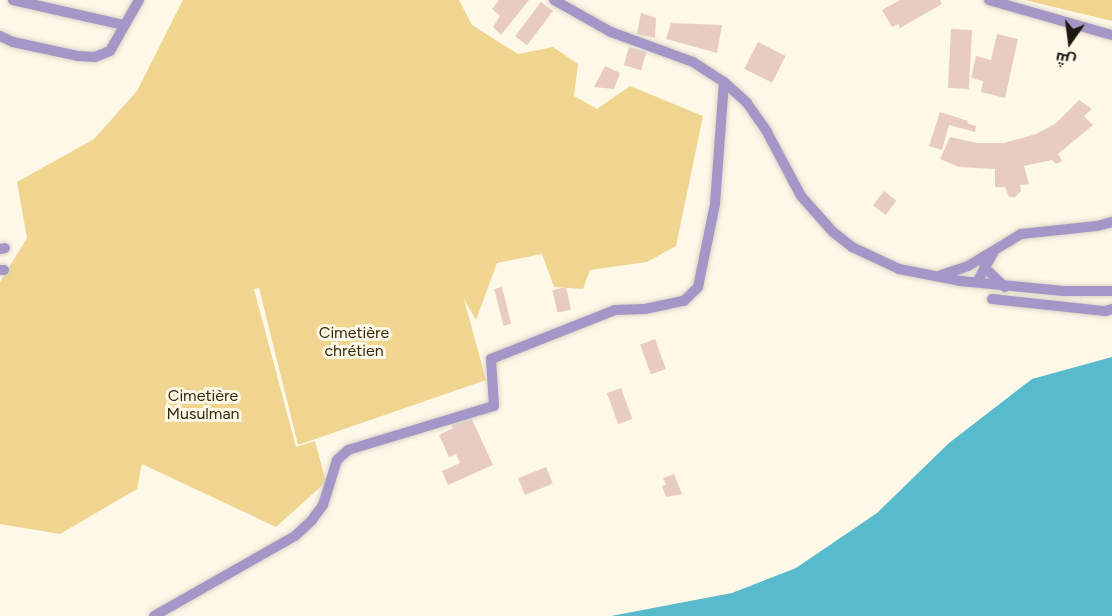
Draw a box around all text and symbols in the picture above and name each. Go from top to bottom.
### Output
north arrow [1040,12,1100,72]
text: ش [1053,48,1078,72]
park label: Cimetière chrétien [319,323,389,361]
park label: Cimetière Musulman [166,386,240,424]

